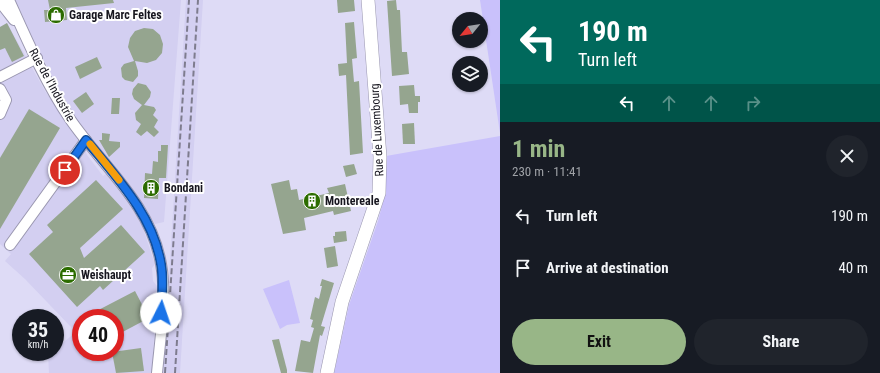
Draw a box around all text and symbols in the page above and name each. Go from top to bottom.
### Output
shop icon: Garage Marc Feltes [46,5,66,25]
place label: Garage Marc Feltes [69,8,162,22]
north arrow [452,12,488,48]
map controls [452,12,488,92]
text: 190 m [578,15,648,48]
icon: left [512,16,564,68]
street label: Rue de l'Industrie [26,46,78,124]
text: Turn left [578,49,637,70]
button: layers [452,56,488,92]
street label: Rue de Luxembourg [368,83,386,177]
icon: left [616,92,638,114]
icon: ahead [658,92,680,114]
icon: ahead [700,92,722,114]
icon: right [742,92,764,114]
text: 1 min [512,135,565,163]
button: close [826,135,868,177]
pin [48,153,82,187]
icon: arrive [54,159,76,181]
text: 230 m · 11:41 [512,164,582,179]
building icon: Bondani [141,178,161,198]
place label: Bondani [164,181,203,195]
building icon: Montereale [302,191,322,211]
place label: Montereale [325,194,380,208]
icon: left [512,205,534,227]
text: Turn left [546,207,597,225]
text: 190 m [831,207,868,225]
icon: arrive [512,257,534,279]
text: Arrive at destination [546,259,669,277]
text: 40 m [838,259,868,277]
office icon: Weishaupt [58,265,78,285]
place label: Weishaupt [81,268,131,282]
position arrow [140,292,182,334]
speed limit sign: 40 [72,309,124,361]
text: 35 [28,318,48,342]
button: Exit [512,319,686,365]
button: Share [694,319,868,365]
text: km/h [28,339,48,350]

